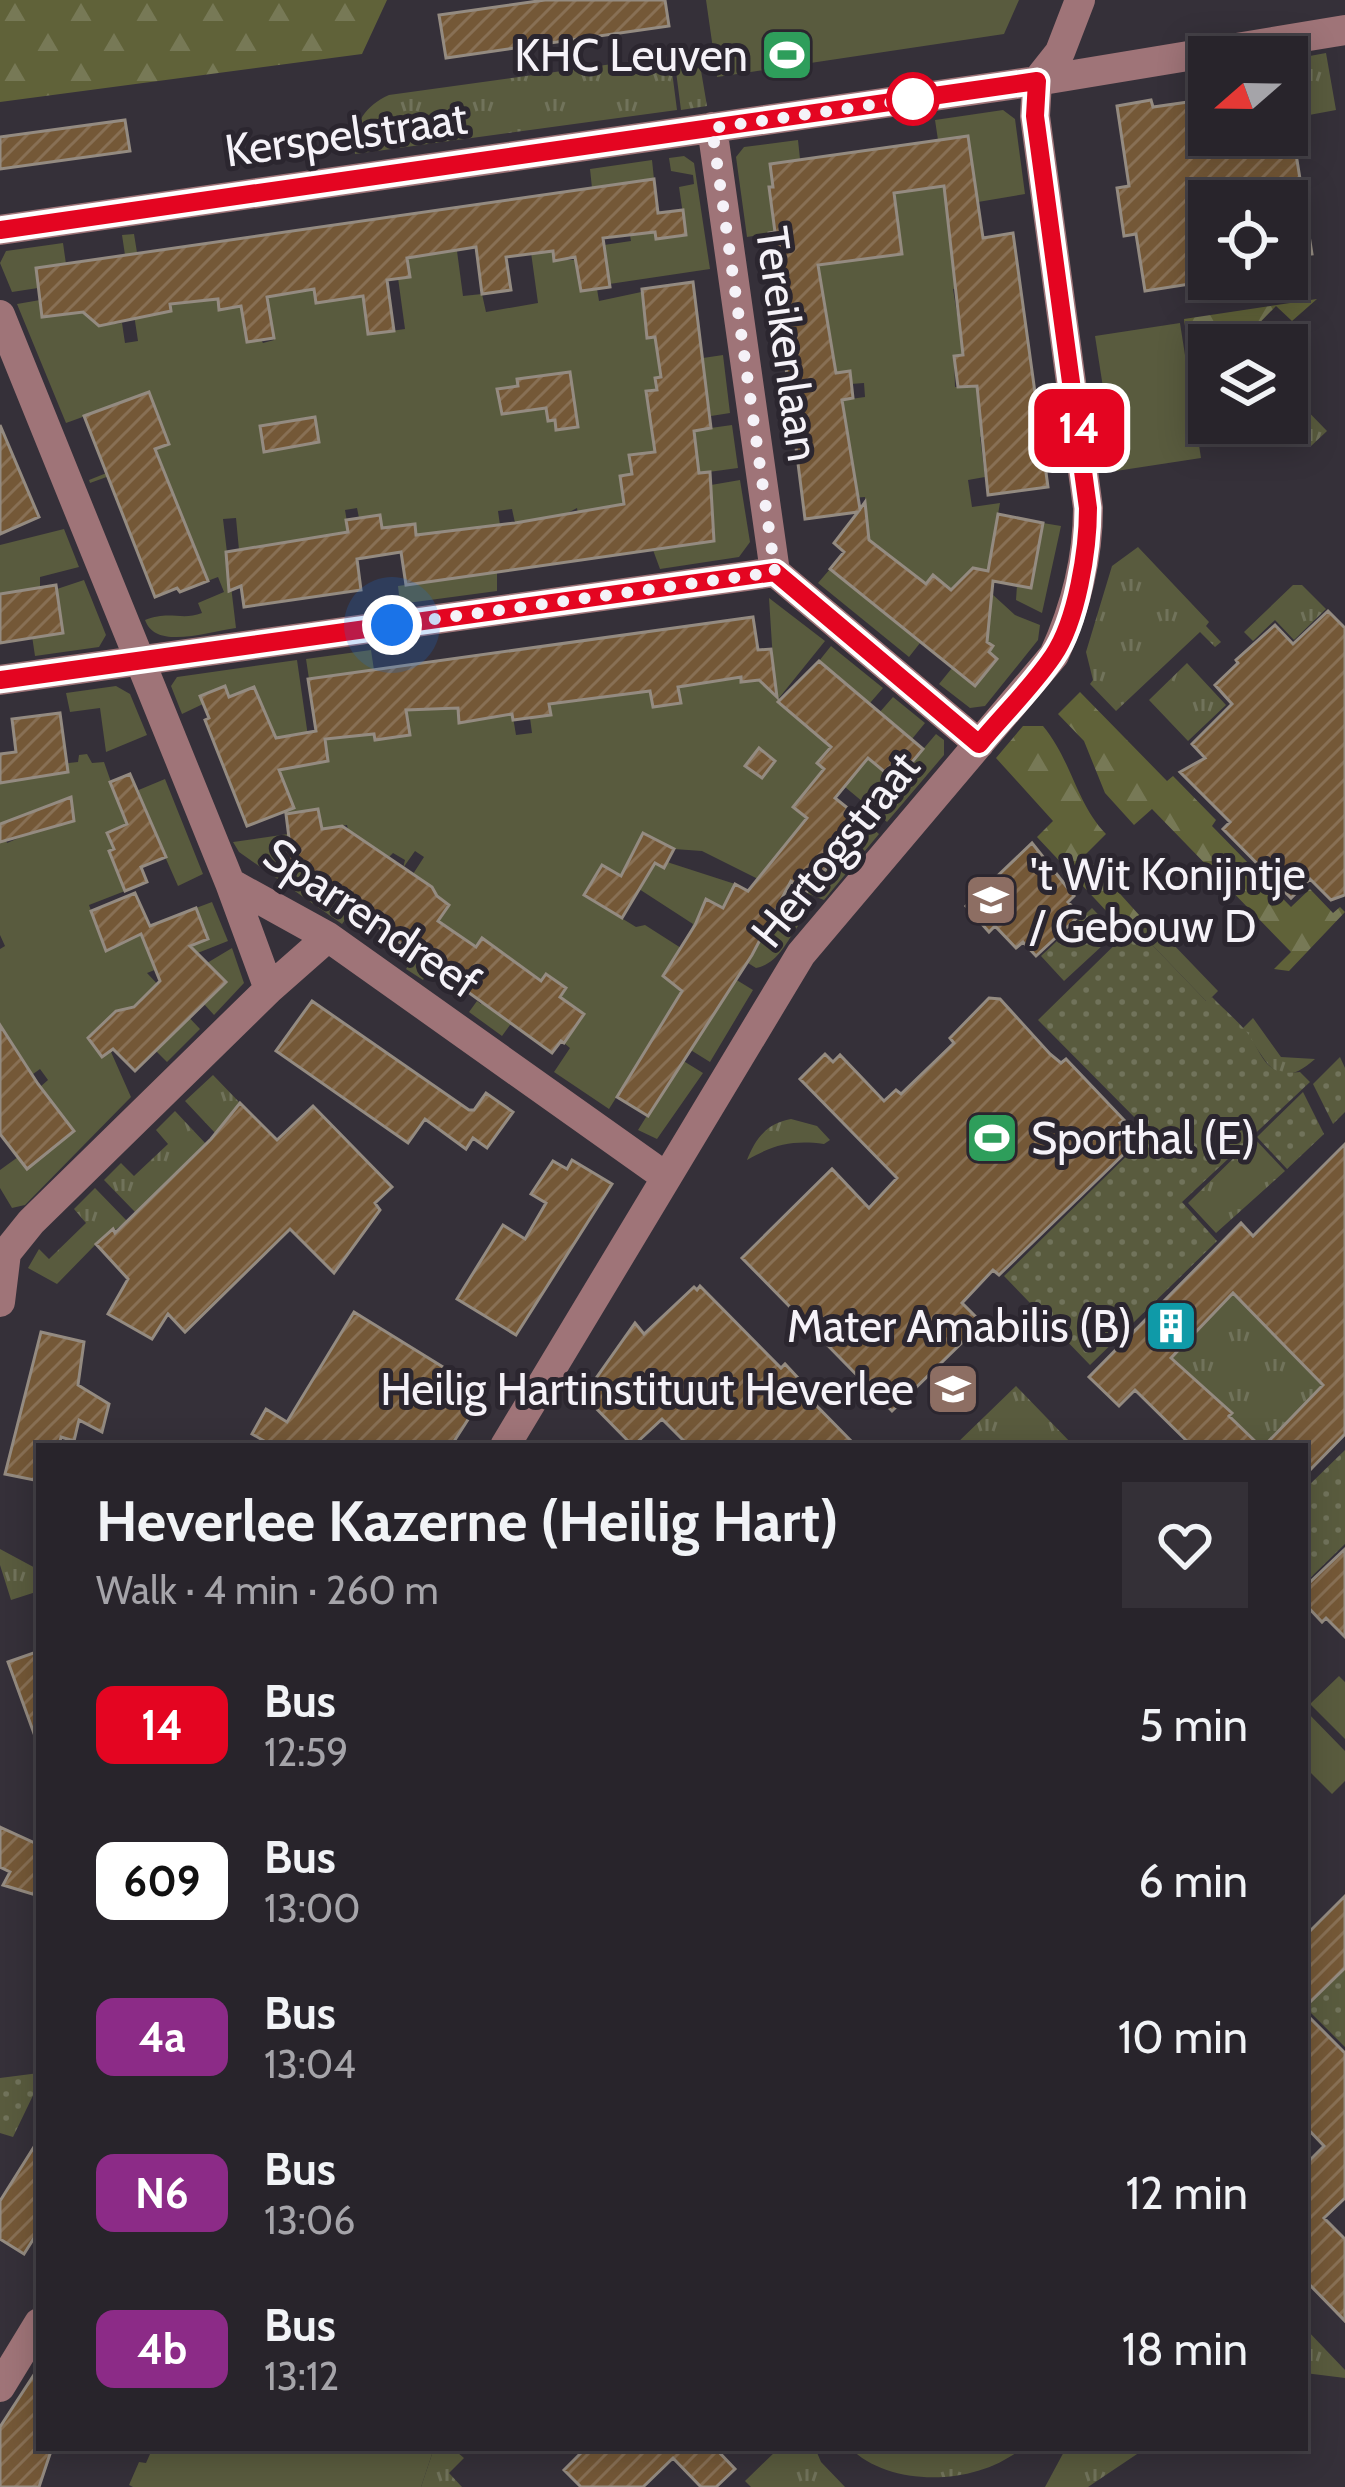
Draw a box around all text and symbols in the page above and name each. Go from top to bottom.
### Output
sports icon: KHC Leuven [759,27,815,83]
place label: KHC Leuven [514,28,748,82]
north arrow [1188,36,1308,156]
map controls [1188,36,1308,444]
unlabelled marker [888,74,938,124]
street label: Kerspelstraat [221,90,471,178]
button: locate [1188,180,1308,300]
street label: Tereikenlaan [745,223,831,465]
button: layers [1188,324,1308,444]
line badge: 14 [1025,389,1133,467]
text: 14 [1058,402,1100,454]
your location [362,595,422,655]
street label: Hertogstraat [740,740,930,958]
street label: Sparrendreef [254,826,490,1010]
place label: 't Wit Konijntje / Gebouw D [1029,847,1306,953]
school or university icon: 't Wit Konijntje / Gebouw D [963,872,1019,928]
sports icon: Sporthal (E) [964,1110,1020,1166]
place label: Sporthal (E) [1031,1111,1255,1165]
building icon: Mater Amabilis (B) [1143,1298,1199,1354]
place label: Mater Amabilis (B) [787,1299,1132,1353]
school or university icon: Heilig Hartinstituut Heverlee [925,1361,981,1417]
place label: Heilig Hartinstituut Heverlee [380,1362,914,1416]
button: heart [1122,1482,1248,1608]
text: Heverlee Kazerne (Heilig Hart) [96,1486,839,1555]
text: Walk · 4 min · 260 m [96,1566,439,1614]
text: Bus [264,1674,336,1728]
text: 5 min [1139,1698,1248,1752]
text: 14 [141,1699,183,1751]
text: 12:59 [264,1728,349,1776]
text: Bus [264,1830,336,1884]
text: 6 min [1138,1854,1248,1908]
text: 609 [124,1855,200,1907]
text: 13:00 [264,1884,360,1932]
text: Bus [264,1986,336,2040]
text: 10 min [1118,2010,1248,2064]
text: 4a [139,2011,186,2063]
text: 13:04 [264,2040,356,2088]
text: Bus [264,2142,336,2196]
text: 12 min [1125,2166,1248,2220]
text: N6 [135,2167,189,2219]
text: 13:06 [264,2196,355,2244]
text: Bus [264,2298,336,2352]
text: 18 min [1122,2322,1248,2376]
text: 4b [137,2323,187,2375]
text: 13:12 [264,2352,339,2400]

